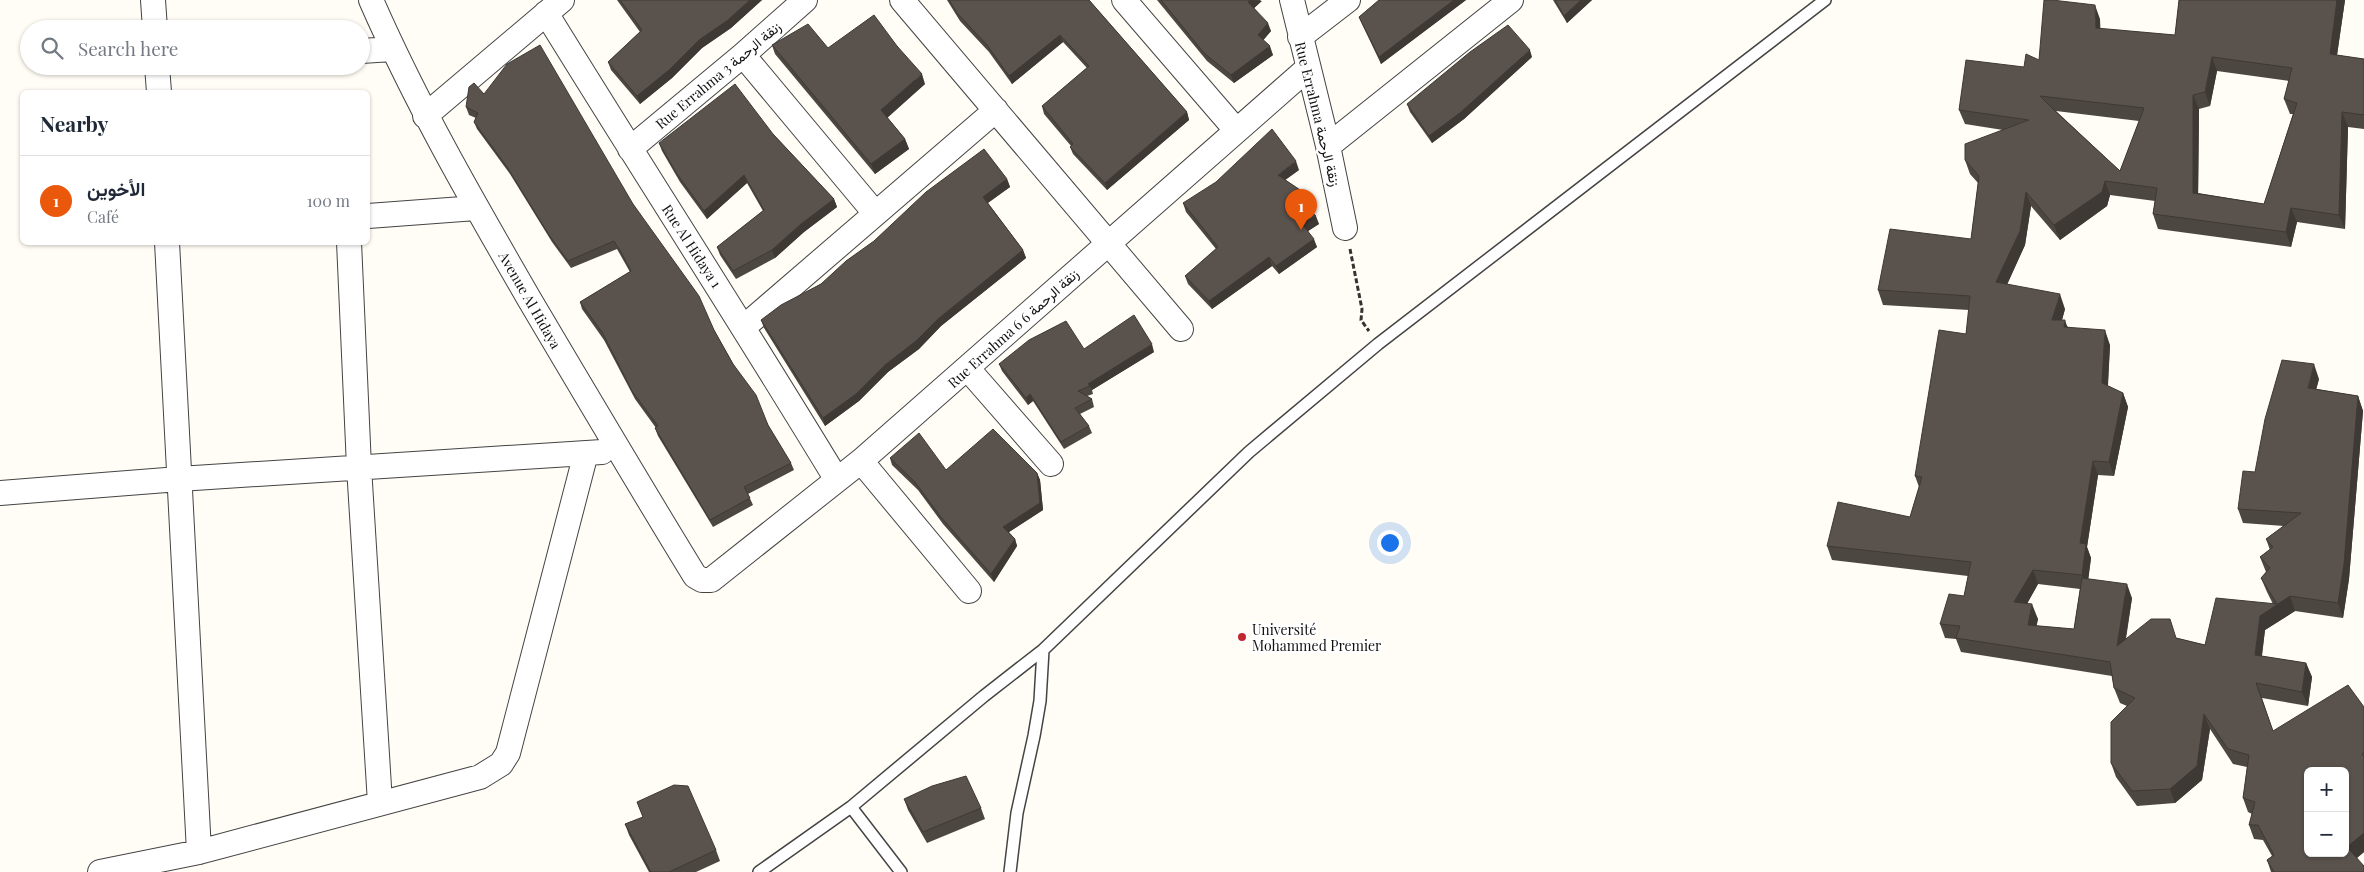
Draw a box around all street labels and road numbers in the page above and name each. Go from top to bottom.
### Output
street label: Rue Errahma 3 زنقة الرحمة [651,17,785,133]
street label: Rue Errahma زنقة الرحمة [1291,40,1345,189]
street label: Rue Al Hidaya 1 [658,201,726,291]
street label: Avenue Al Hidaya [494,247,566,352]
street label: Rue Errahma 6 6 زنقة الرحمة [943,264,1083,392]

